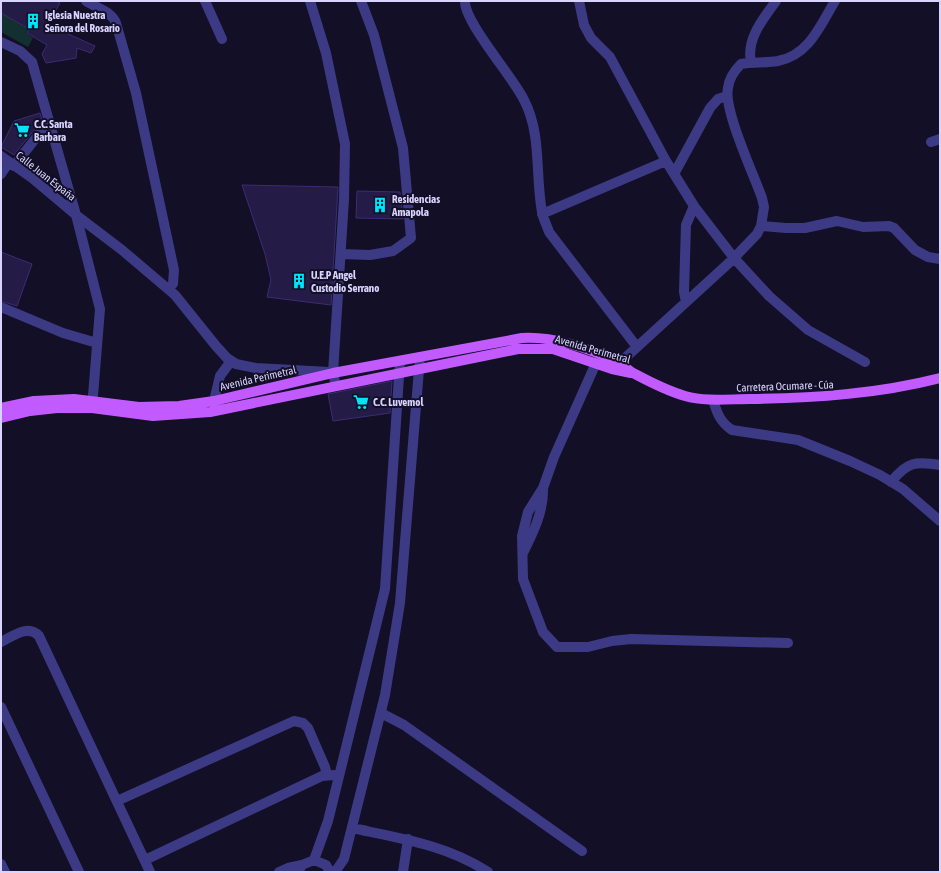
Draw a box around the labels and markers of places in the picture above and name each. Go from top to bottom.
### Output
place label: Iglesia Nuestra Señora del Rosario [45,9,120,34]
building icon: Iglesia Nuestra Señora del Rosario [24,12,42,30]
place label: C.C. Santa Barbara [34,118,73,143]
supermarket icon: C.C. Santa Barbara [13,121,31,139]
place label: Residencias Amapola [391,193,440,218]
building icon: Residencias Amapola [371,196,389,214]
place label: U.E.P Angel Custodio Serrano [311,269,379,294]
building icon: U.E.P Angel Custodio Serrano [290,272,308,290]
supermarket icon: C.C. Luvemol [352,393,370,411]
place label: C.C. Luvemol [373,396,424,408]

